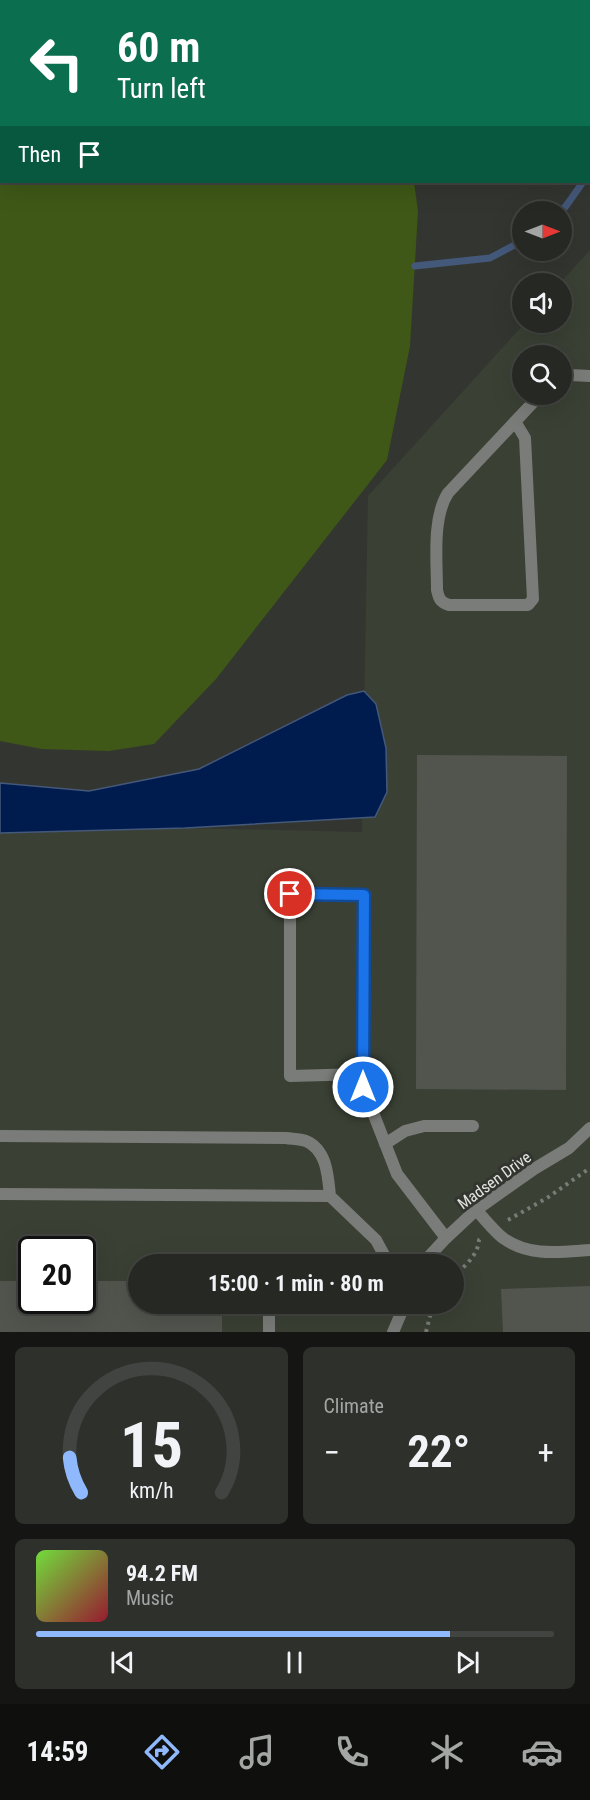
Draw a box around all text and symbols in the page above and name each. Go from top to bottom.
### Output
text: 60 m [117,23,200,72]
icon: left [18,24,96,102]
text: Turn left [117,73,206,105]
icon: arrive [73,138,106,171]
text: Then [18,142,61,167]
north arrow [512,201,572,261]
map controls [512,201,572,405]
button: sound [512,273,572,333]
button: search [512,345,572,405]
pin [264,868,315,919]
icon: arrive [273,877,306,910]
position arrow [331,1055,395,1119]
street label: Madsen Drive [454,1147,535,1213]
speed limit sign: 20 [18,1236,96,1314]
text: 15:00 · 1 min · 80 m [208,1271,384,1296]
text: Climate [324,1394,384,1418]
text: 15 [120,1409,183,1482]
text: 22° [407,1425,470,1478]
text: − [324,1433,340,1472]
text: + [538,1433,554,1472]
text: km/h [129,1478,173,1503]
text: 94.2 FM [126,1561,198,1586]
text: Music [126,1586,174,1610]
icon: previous [106,1646,139,1679]
icon: pause [278,1646,311,1679]
icon: next [451,1646,484,1679]
icon: directions [141,1731,183,1773]
icon: music [236,1731,278,1773]
icon: phone [331,1731,373,1773]
icon: climate [426,1731,468,1773]
icon: car [521,1731,563,1773]
text: 14:59 [27,1736,88,1768]

